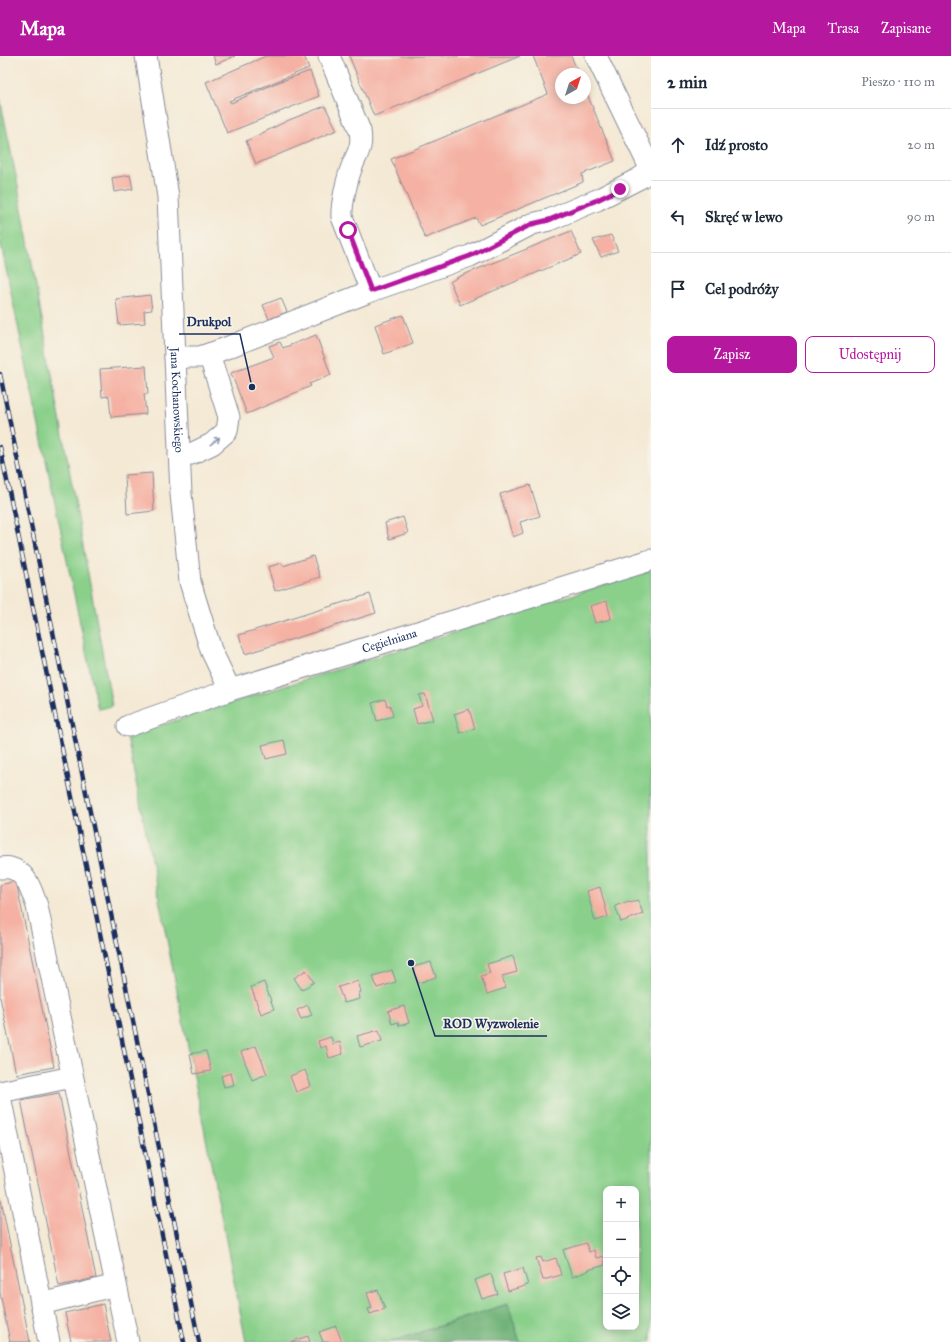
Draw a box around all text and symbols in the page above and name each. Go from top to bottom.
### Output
text: Mapa [20,17,65,40]
text: Mapa [772,20,806,37]
text: Trasa [828,20,859,37]
text: Zapisane [881,20,931,37]
north arrow [555,68,591,104]
text: 2 min [667,72,707,93]
text: Pieszo · 110 m [861,74,935,90]
icon: ahead [667,134,689,156]
text: Idź prosto [705,136,768,154]
text: 20 m [907,137,935,153]
route end [611,180,629,198]
icon: left [667,206,689,228]
text: Skręć w lewo [705,208,783,226]
text: 90 m [907,209,935,225]
route start [339,221,357,239]
icon: arrive [667,278,689,300]
text: Cel podróży [705,280,779,298]
callout: Drukpol [179,309,240,334]
text: Drukpol [187,314,232,330]
button: Zapisz [667,336,797,373]
button: Udostępnij [805,336,935,373]
street label: Jana Kochanowskiego [167,345,186,453]
one-way arrow [209,437,220,446]
street label: Cegielniana [360,625,419,656]
callout: ROD Wyzwolenie [435,1011,547,1036]
text: ROD Wyzwolenie [443,1016,539,1032]
map controls [603,1186,639,1330]
button: + [603,1186,639,1222]
button: − [603,1222,639,1258]
button: locate [603,1258,639,1294]
button: layers [603,1294,639,1330]

